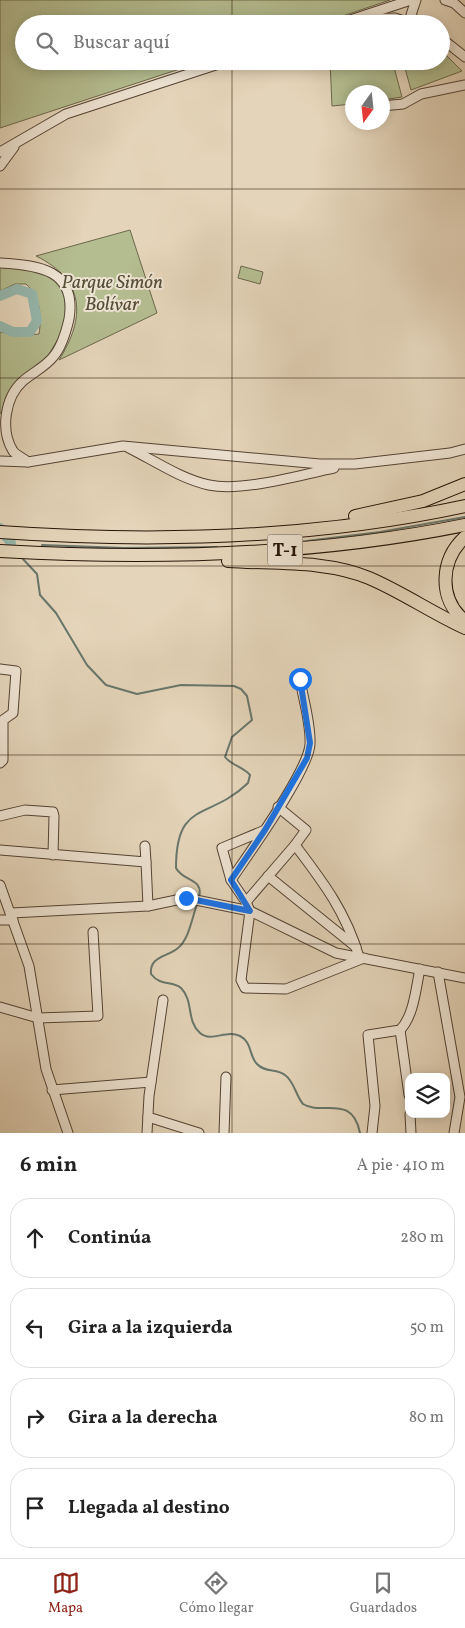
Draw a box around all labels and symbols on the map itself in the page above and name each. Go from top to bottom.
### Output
north arrow [345,85,390,130]
park label: Parque Simón Bolívar [61,270,163,318]
road number: T-1 [268,534,302,566]
route start [289,668,312,691]
route end [175,887,198,910]

